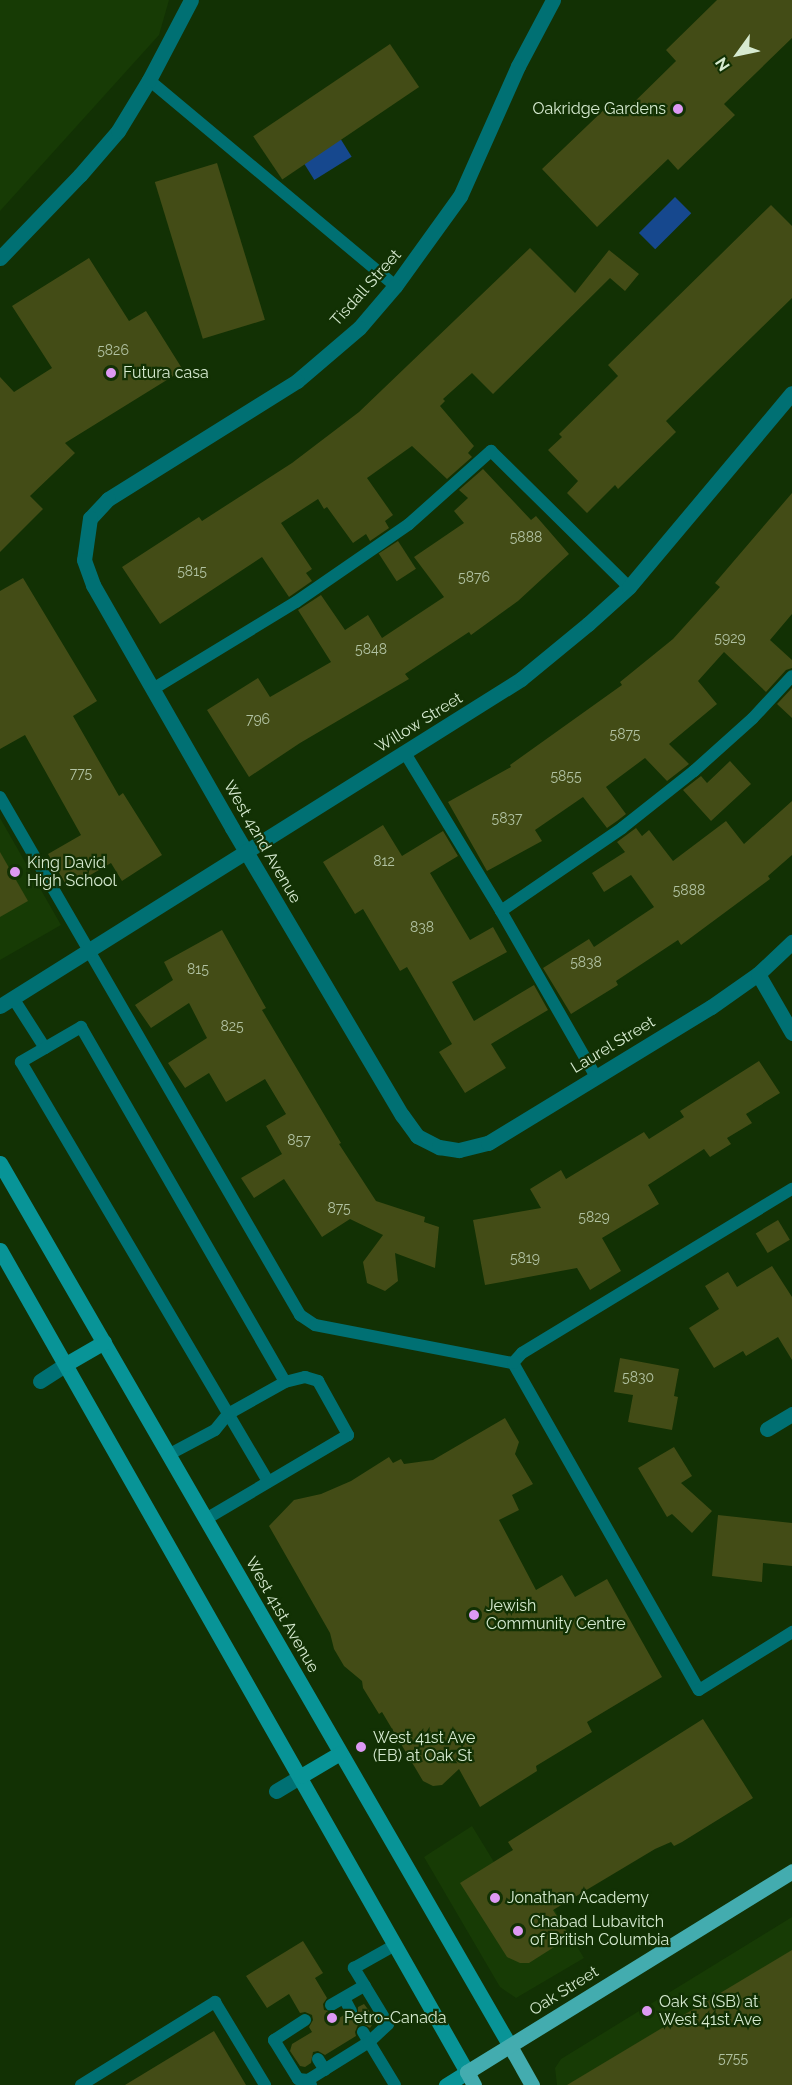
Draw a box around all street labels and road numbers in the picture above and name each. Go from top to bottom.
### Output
street label: Tisdall Street [326,246,406,330]
street label: Willow Street [372,688,466,758]
street label: West 42nd Avenue [219,777,305,907]
street label: Laurel Street [567,1012,659,1078]
street label: West 41st Avenue [241,1553,323,1677]
street label: Oak Street [526,1962,602,2020]

